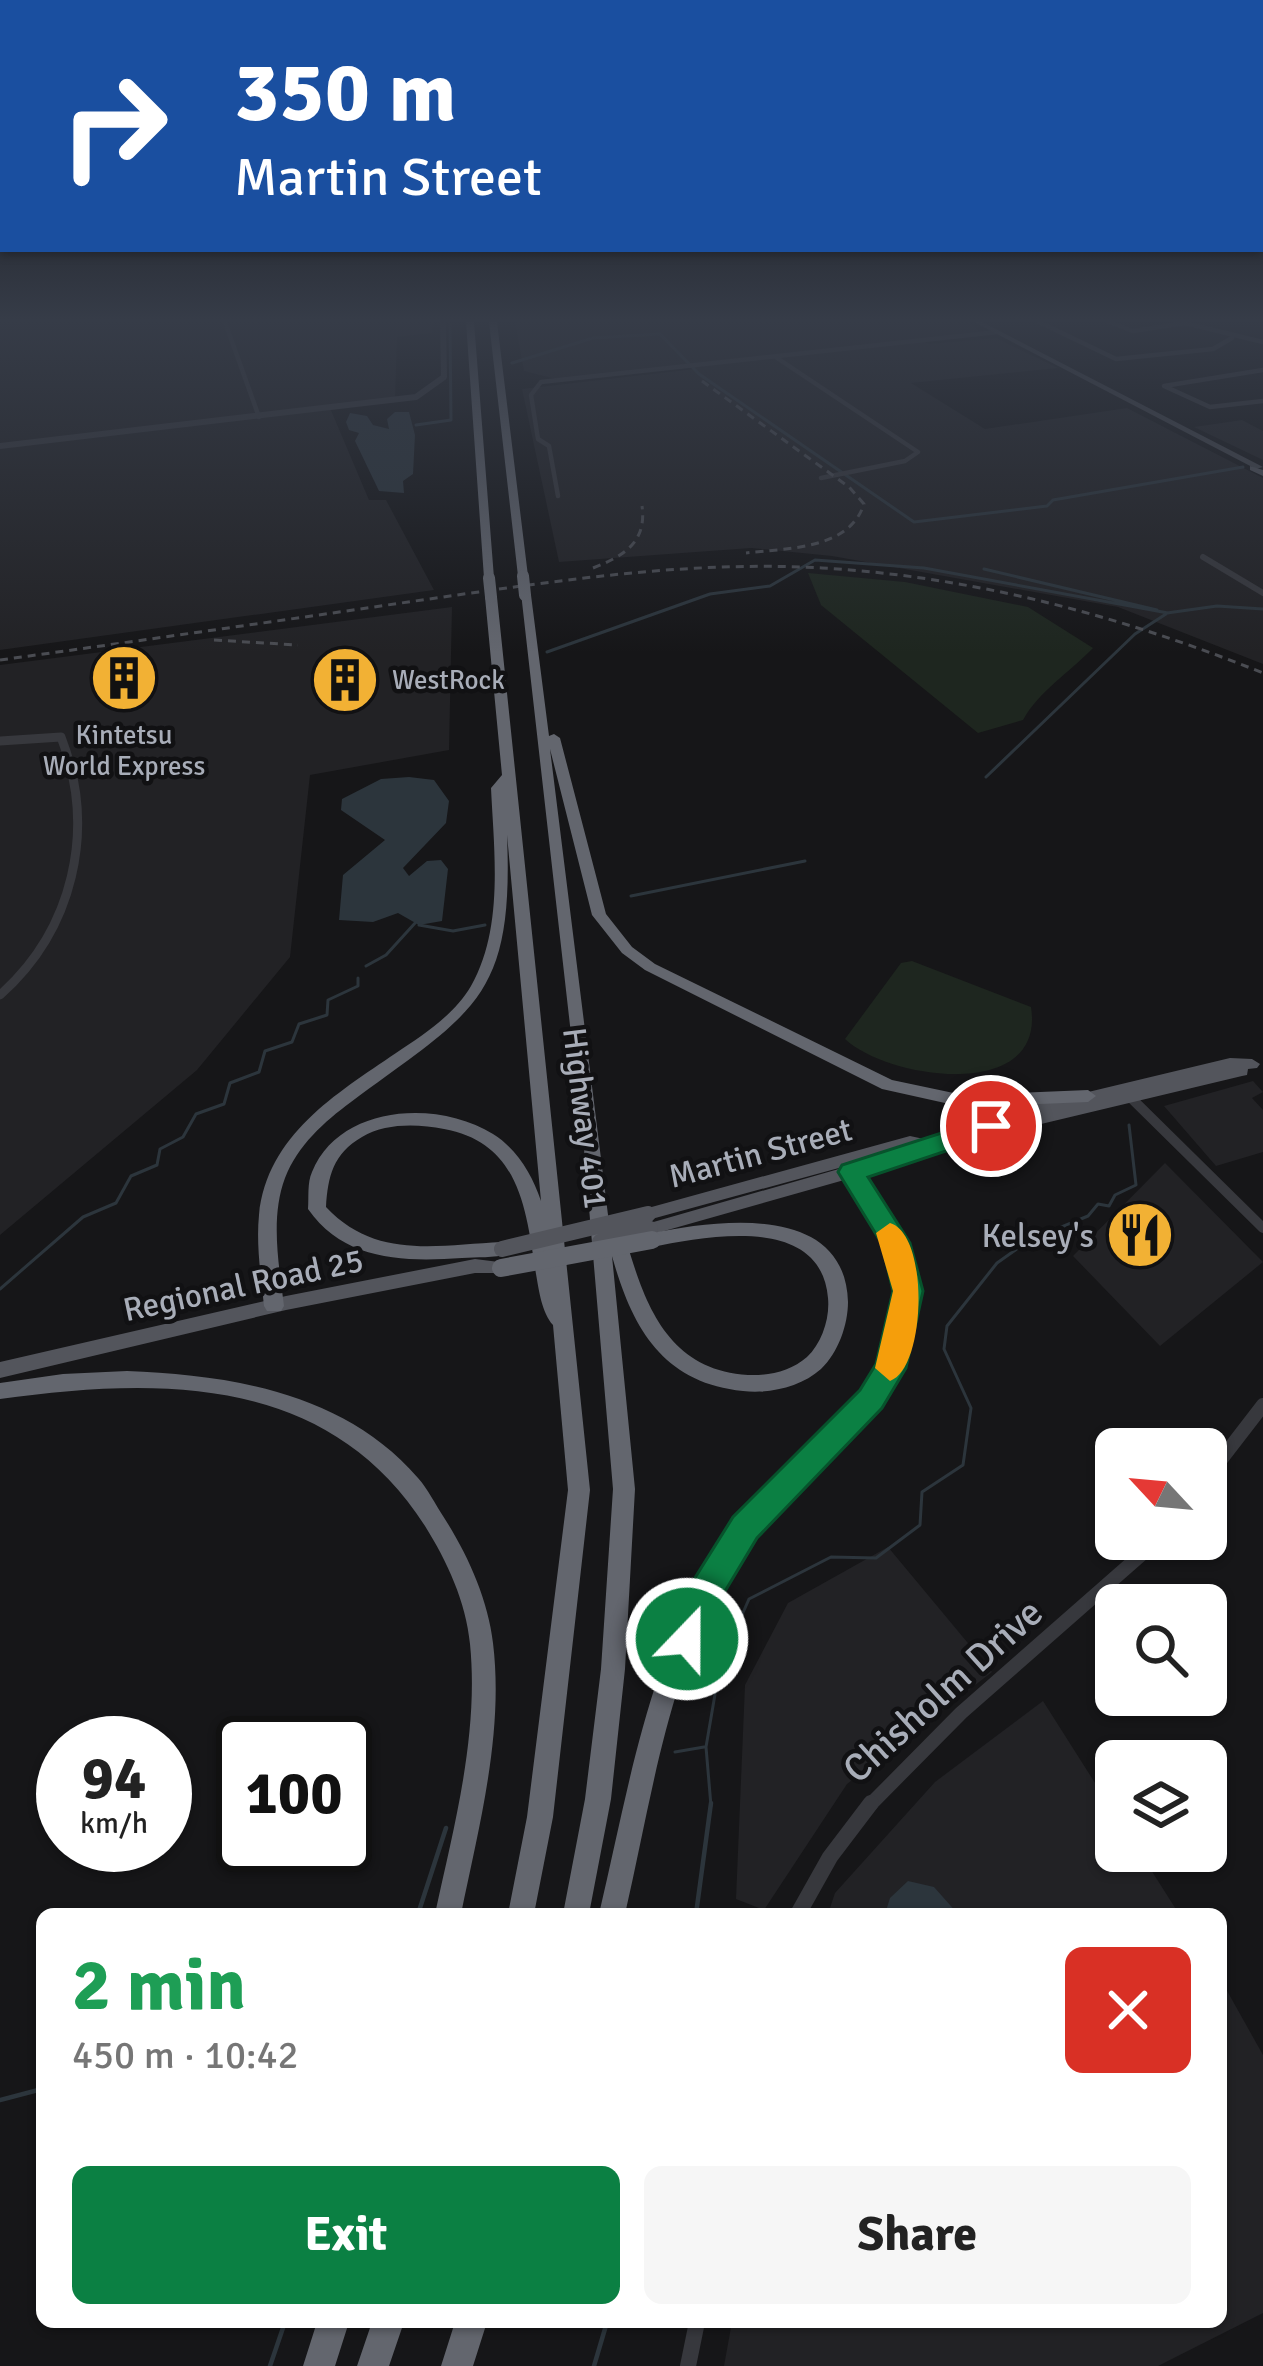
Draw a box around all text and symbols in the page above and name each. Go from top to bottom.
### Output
text: 350 m [234,41,456,145]
icon: right [36,48,192,204]
text: Martin Street [234,144,542,211]
building icon: Kintetsu World Express [89,643,159,713]
building icon: WestRock [310,645,380,715]
place label: WestRock [392,664,505,697]
place label: Kintetsu World Express [43,719,205,783]
street label: Highway 401 [553,1025,616,1211]
pin [940,1075,1042,1177]
icon: arrive [958,1093,1024,1159]
street label: Martin Street [664,1109,857,1198]
restaurant icon: Kelsey's [1105,1200,1175,1270]
place label: Kelsey's [981,1216,1094,1257]
street label: Regional Road 25 [119,1240,367,1331]
north arrow [1095,1428,1227,1560]
map controls [1095,1428,1227,1872]
position arrow [624,1576,750,1702]
button: search [1095,1584,1227,1716]
street label: Chisholm Drive [833,1589,1052,1793]
speed limit sign: 100 [216,1716,372,1872]
button: layers [1095,1740,1227,1872]
text: 94 [82,1742,146,1816]
text: km/h [80,1805,148,1842]
text: 2 min [72,1941,246,2030]
button: close [1065,1947,1191,2073]
text: 450 m · 10:42 [72,2031,299,2079]
button: Exit [72,2166,620,2304]
button: Share [644,2166,1191,2304]

